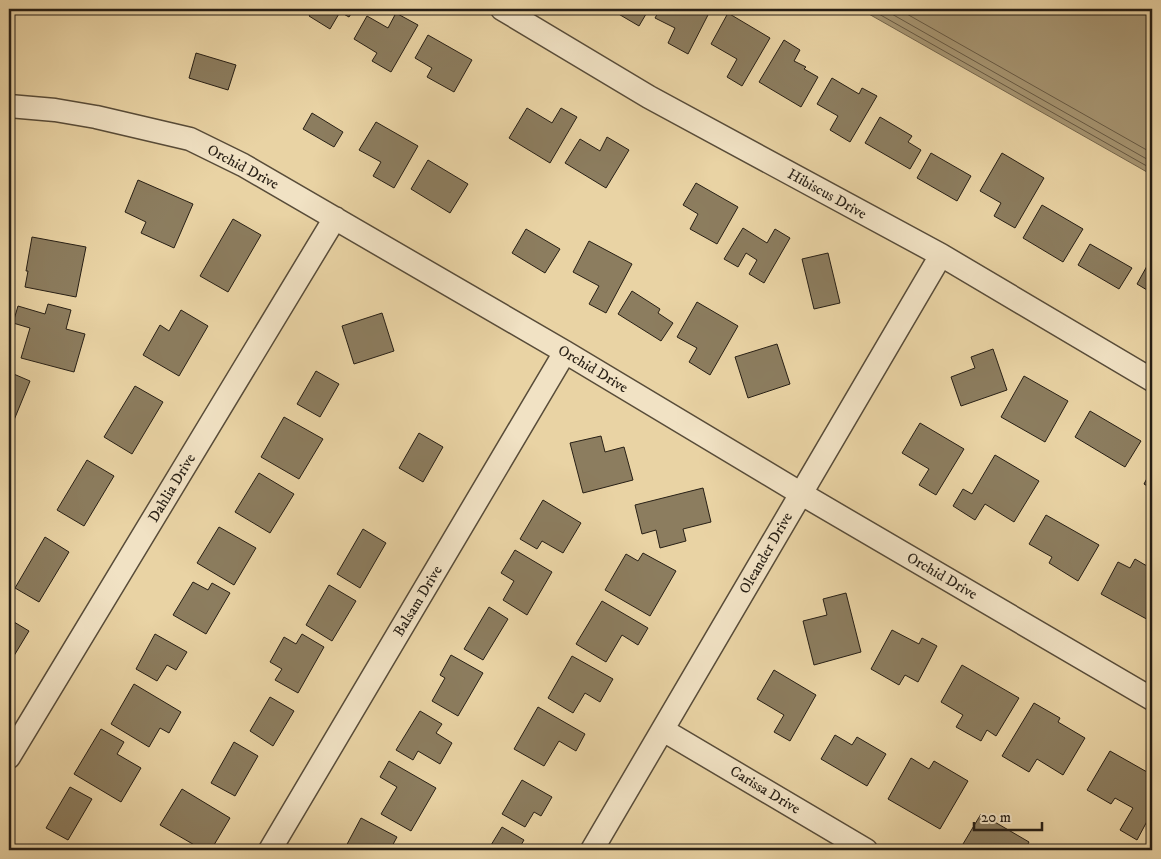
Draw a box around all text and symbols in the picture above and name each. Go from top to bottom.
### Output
street label: Orchid Drive [204,140,282,194]
street label: Hibiscus Drive [784,164,870,224]
street label: Orchid Drive [554,341,632,397]
street label: Dahlia Drive [144,450,200,526]
street label: Oleander Drive [735,509,797,597]
street label: Orchid Drive [903,548,981,604]
street label: Balsam Drive [389,562,447,640]
street label: Carissa Drive [726,762,804,818]
scale bar [974,799,1041,831]
text: 20 m [981,808,1011,827]

